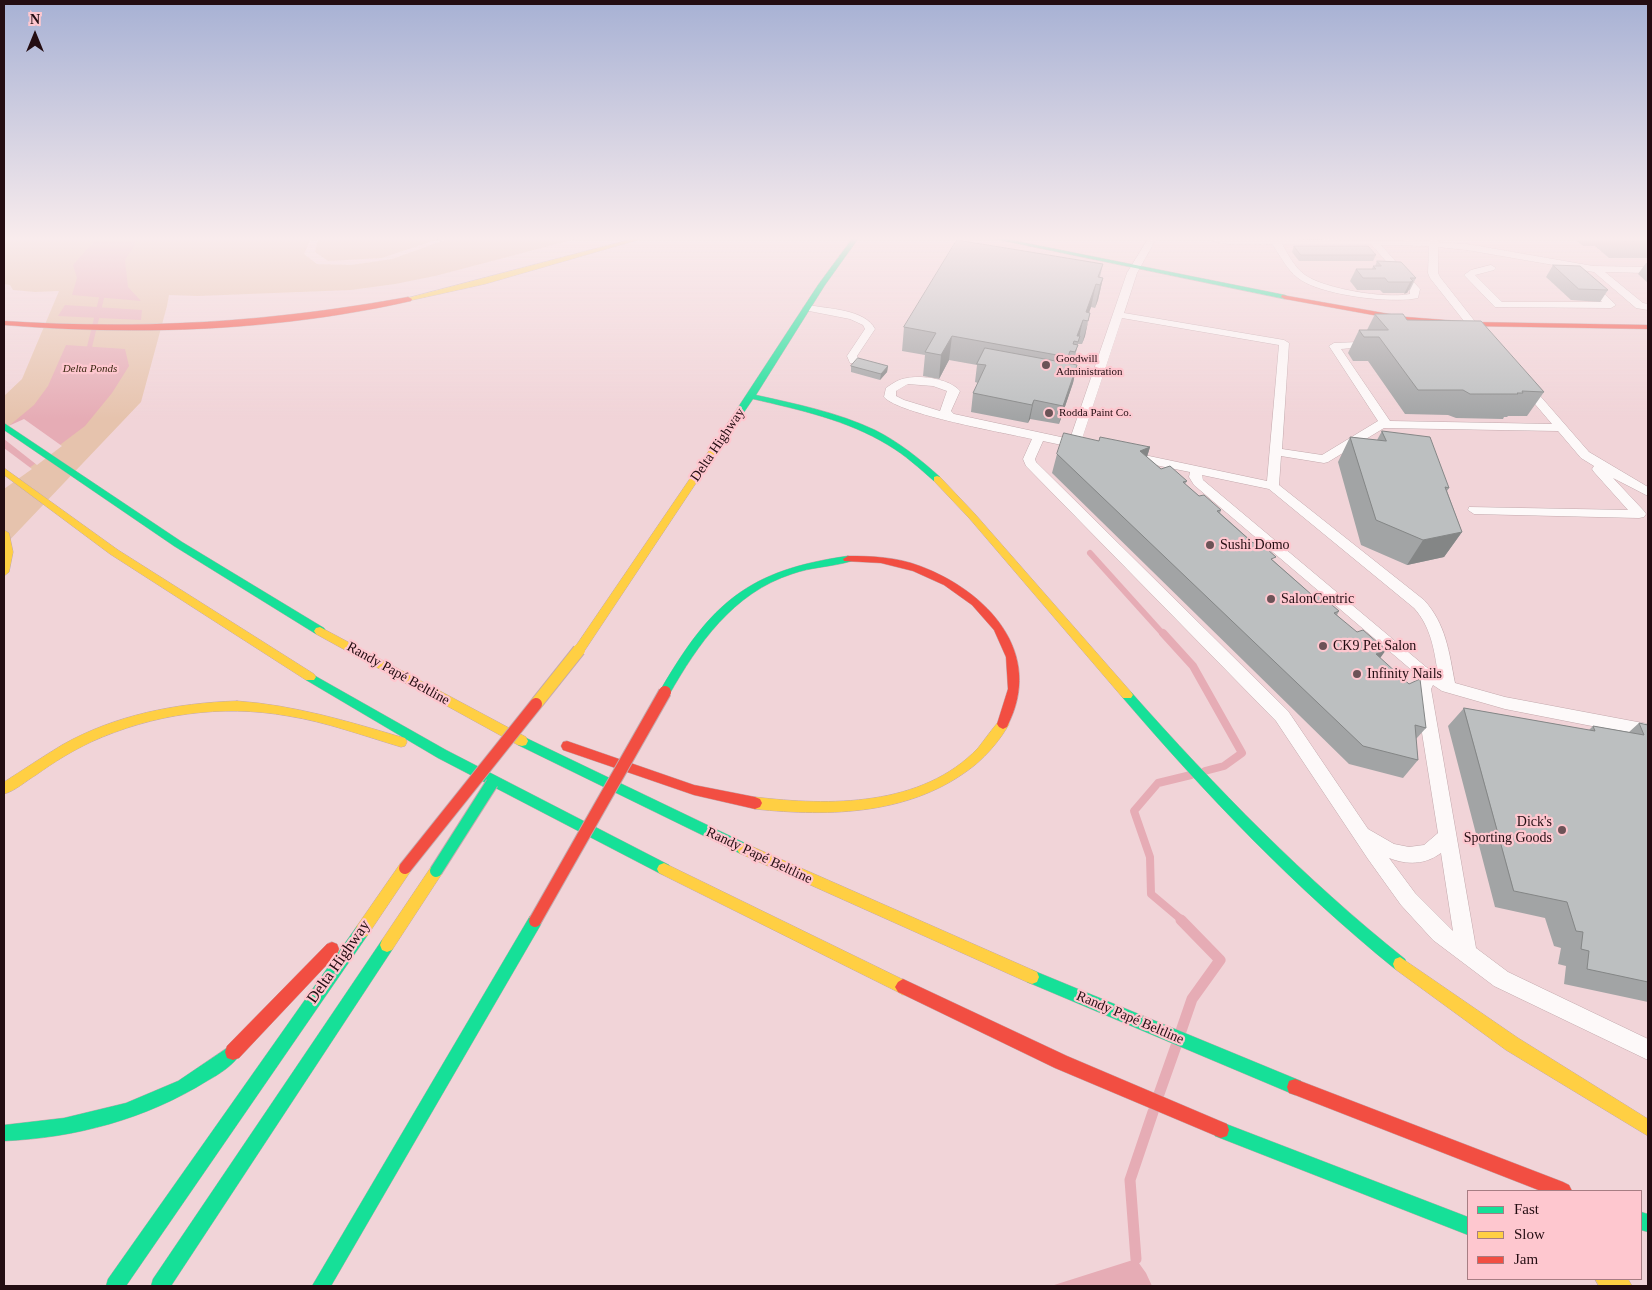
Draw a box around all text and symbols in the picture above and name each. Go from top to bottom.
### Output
north arrow [10,10,60,60]
text: N [30,12,40,27]
place label: Goodwill Administration [1056,352,1123,378]
marker: Goodwill Administration [1040,359,1052,371]
park label: Delta Ponds [63,362,117,376]
street label: Delta Highway [687,405,749,485]
place label: Rodda Paint Co. [1059,406,1131,420]
marker: Rodda Paint Co. [1043,407,1055,419]
place label: Sushi Domo [1220,537,1290,553]
marker: Sushi Domo [1204,539,1216,551]
place label: SalonCentric [1281,591,1354,607]
marker: SalonCentric [1265,593,1277,605]
place label: CK9 Pet Salon [1333,638,1416,654]
street label: Randy Papé Beltline [344,639,452,709]
marker: CK9 Pet Salon [1317,640,1329,652]
place label: Infinity Nails [1367,666,1442,682]
marker: Infinity Nails [1351,668,1363,680]
place label: Dick's Sporting Goods [1464,814,1552,846]
street label: Randy Papé Beltline [703,824,815,888]
marker: Dick's Sporting Goods [1556,824,1568,836]
street label: Delta Highway [303,917,375,1007]
street label: Randy Papé Beltline [1074,988,1186,1048]
legend [1467,1190,1642,1280]
text: Fast [1514,1201,1539,1217]
text: Slow [1514,1226,1545,1242]
text: Jam [1514,1251,1538,1267]

